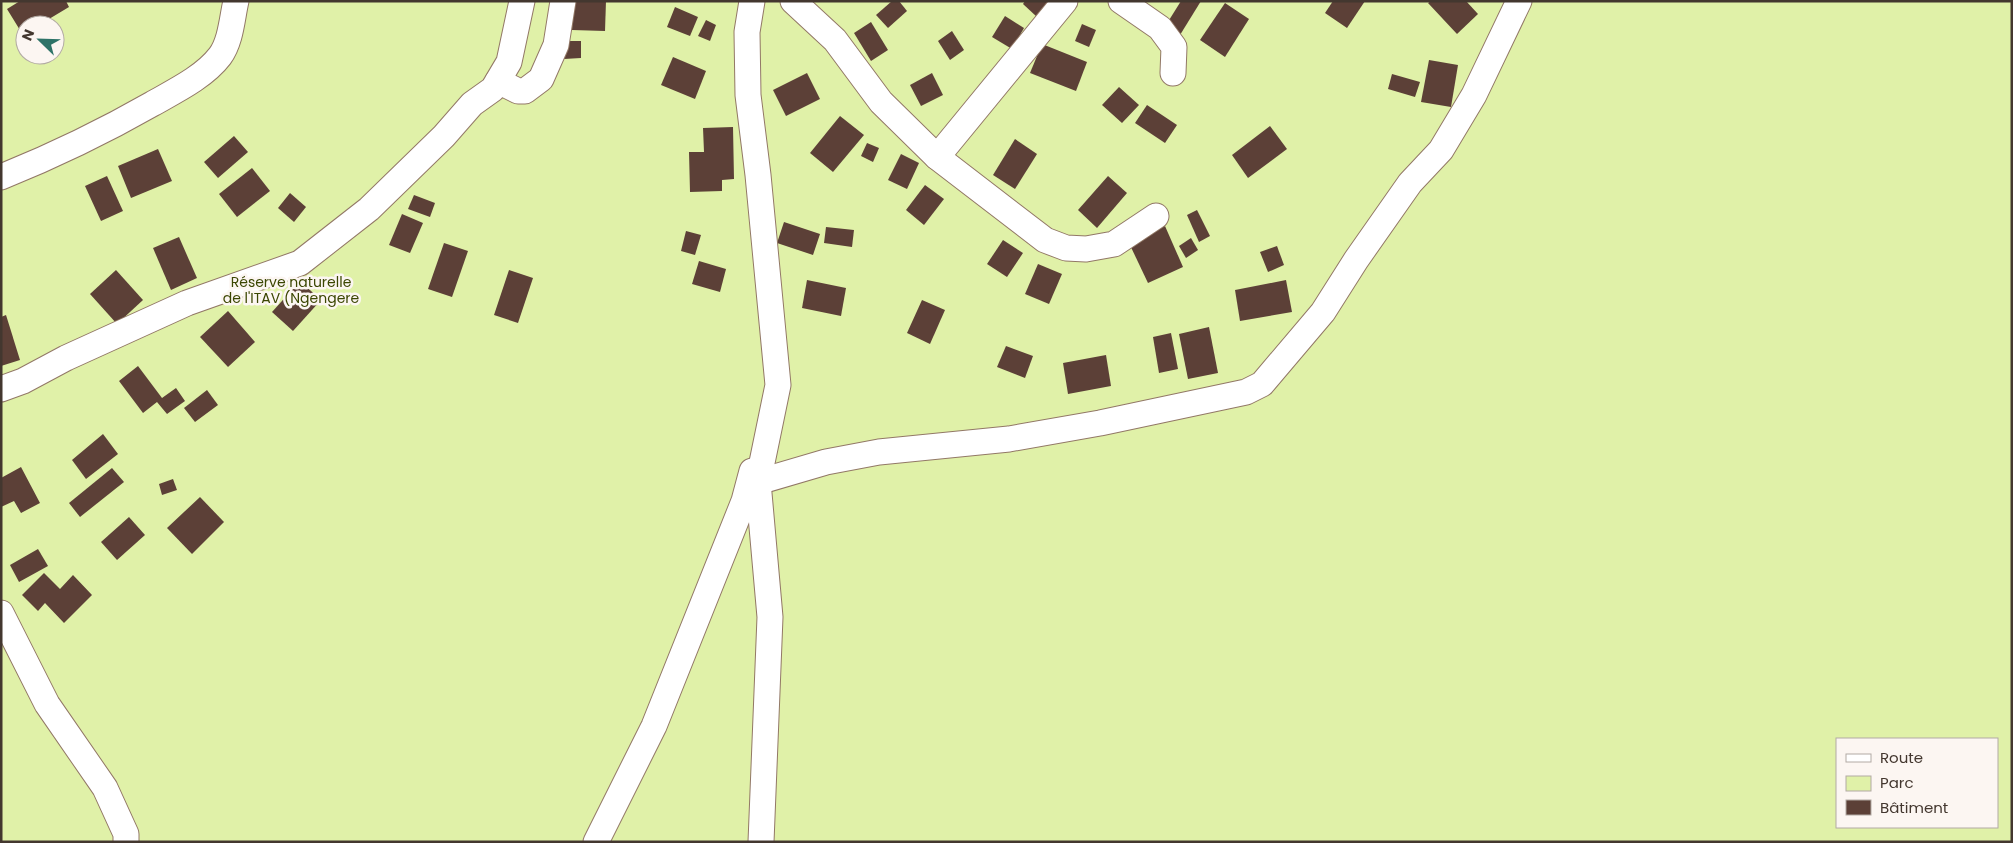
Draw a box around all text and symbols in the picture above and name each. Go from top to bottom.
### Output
north arrow [15,15,65,65]
text: N [17,26,39,44]
park label: Réserve naturelle de l'ITAV (Ngengere [223,272,360,308]
legend [1836,738,1998,828]
text: Route [1880,747,1923,768]
text: Parc [1880,772,1914,793]
text: Bâtiment [1880,797,1948,818]

